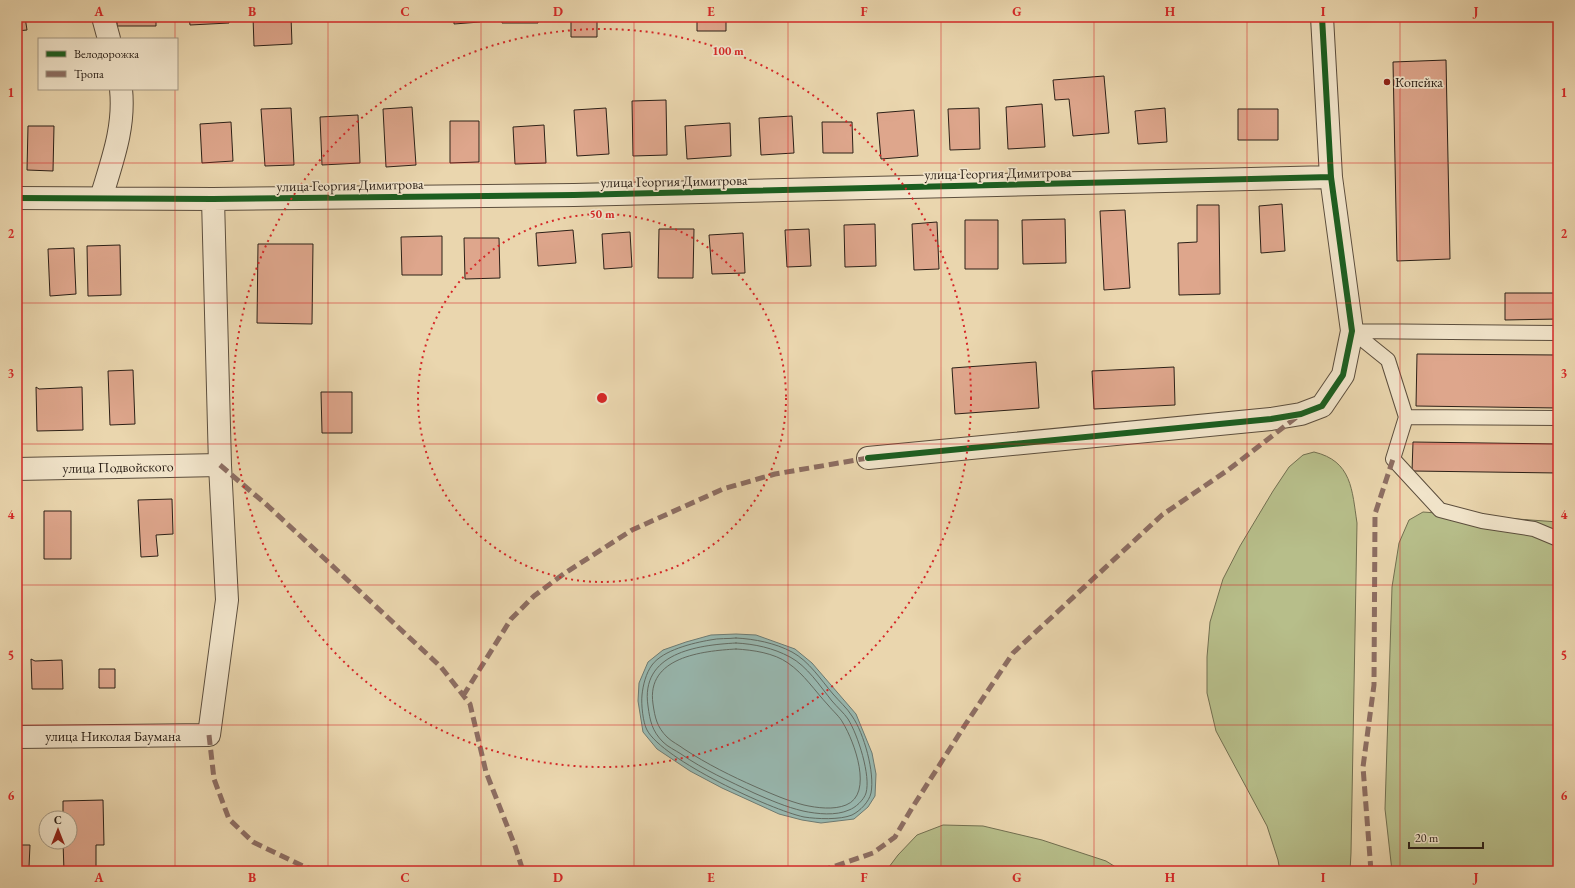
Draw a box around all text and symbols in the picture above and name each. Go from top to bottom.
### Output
text: A [93,3,104,20]
text: B [248,3,256,20]
text: C [400,3,410,20]
text: D [553,3,563,20]
text: E [707,3,715,20]
text: F [860,3,868,20]
text: G [1012,3,1022,20]
text: H [1165,3,1176,20]
text: I [1321,3,1326,20]
text: J [1472,3,1479,20]
legend [38,38,178,90]
text: 100 m [712,43,744,59]
text: Велодорожка [74,46,139,62]
text: Тропа [74,66,104,82]
place label: Копейка [1395,73,1443,91]
marker: Копейка [1382,77,1392,87]
text: 1 [8,84,15,101]
text: 1 [1561,84,1568,101]
street label: улица Георгия Димитрова [924,163,1072,183]
street label: улица Георгия Димитрова [600,171,748,191]
street label: улица Георгия Димитрова [276,175,424,195]
text: 50 m [589,206,615,222]
text: 2 [8,225,15,242]
text: 2 [1561,225,1568,242]
text: 3 [8,365,15,382]
text: 3 [1561,365,1568,382]
centre of rings [595,391,609,405]
street label: улица Подвойского [62,457,174,477]
text: 4 [8,506,15,523]
text: 4 [1561,506,1568,523]
text: 5 [8,647,14,664]
text: 5 [1561,647,1567,664]
street label: улица Николая Баумана [45,727,181,745]
text: 6 [8,787,15,804]
text: 6 [1561,787,1568,804]
north arrow [38,810,78,850]
text: С [54,813,62,827]
scale bar [1409,824,1483,850]
text: 20 m [1415,830,1439,846]
text: A [93,869,104,886]
text: B [248,869,256,886]
text: C [400,869,410,886]
text: D [553,869,563,886]
text: E [707,869,715,886]
text: F [860,869,868,886]
text: G [1012,869,1022,886]
text: H [1165,869,1176,886]
text: I [1321,869,1326,886]
text: J [1472,869,1479,886]

